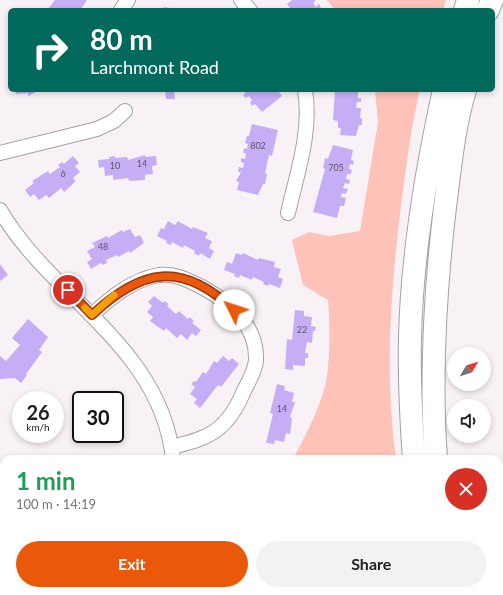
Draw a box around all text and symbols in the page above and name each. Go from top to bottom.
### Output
text: 80 m [90,22,153,56]
icon: right [24,24,76,76]
text: Larchmont Road [90,56,219,78]
house number: 802 [250,140,266,151]
house number: 14 [137,158,147,169]
house number: 10 [110,160,120,171]
house number: 705 [328,162,344,173]
house number: 6 [60,168,66,179]
house number: 48 [98,241,108,252]
pin [51,273,85,307]
icon: arrive [57,279,79,301]
position arrow [213,289,255,331]
house number: 22 [297,324,307,335]
north arrow [447,347,491,391]
map controls [447,347,491,443]
speed limit sign: 30 [72,391,124,443]
button: sound [447,399,491,443]
text: 26 [26,400,50,424]
house number: 14 [277,403,287,414]
text: km/h [26,421,50,433]
text: 1 min [16,466,76,495]
button: close [445,468,487,510]
text: 100 m · 14:19 [16,496,96,512]
button: Exit [16,541,248,587]
button: Share [256,541,487,587]

